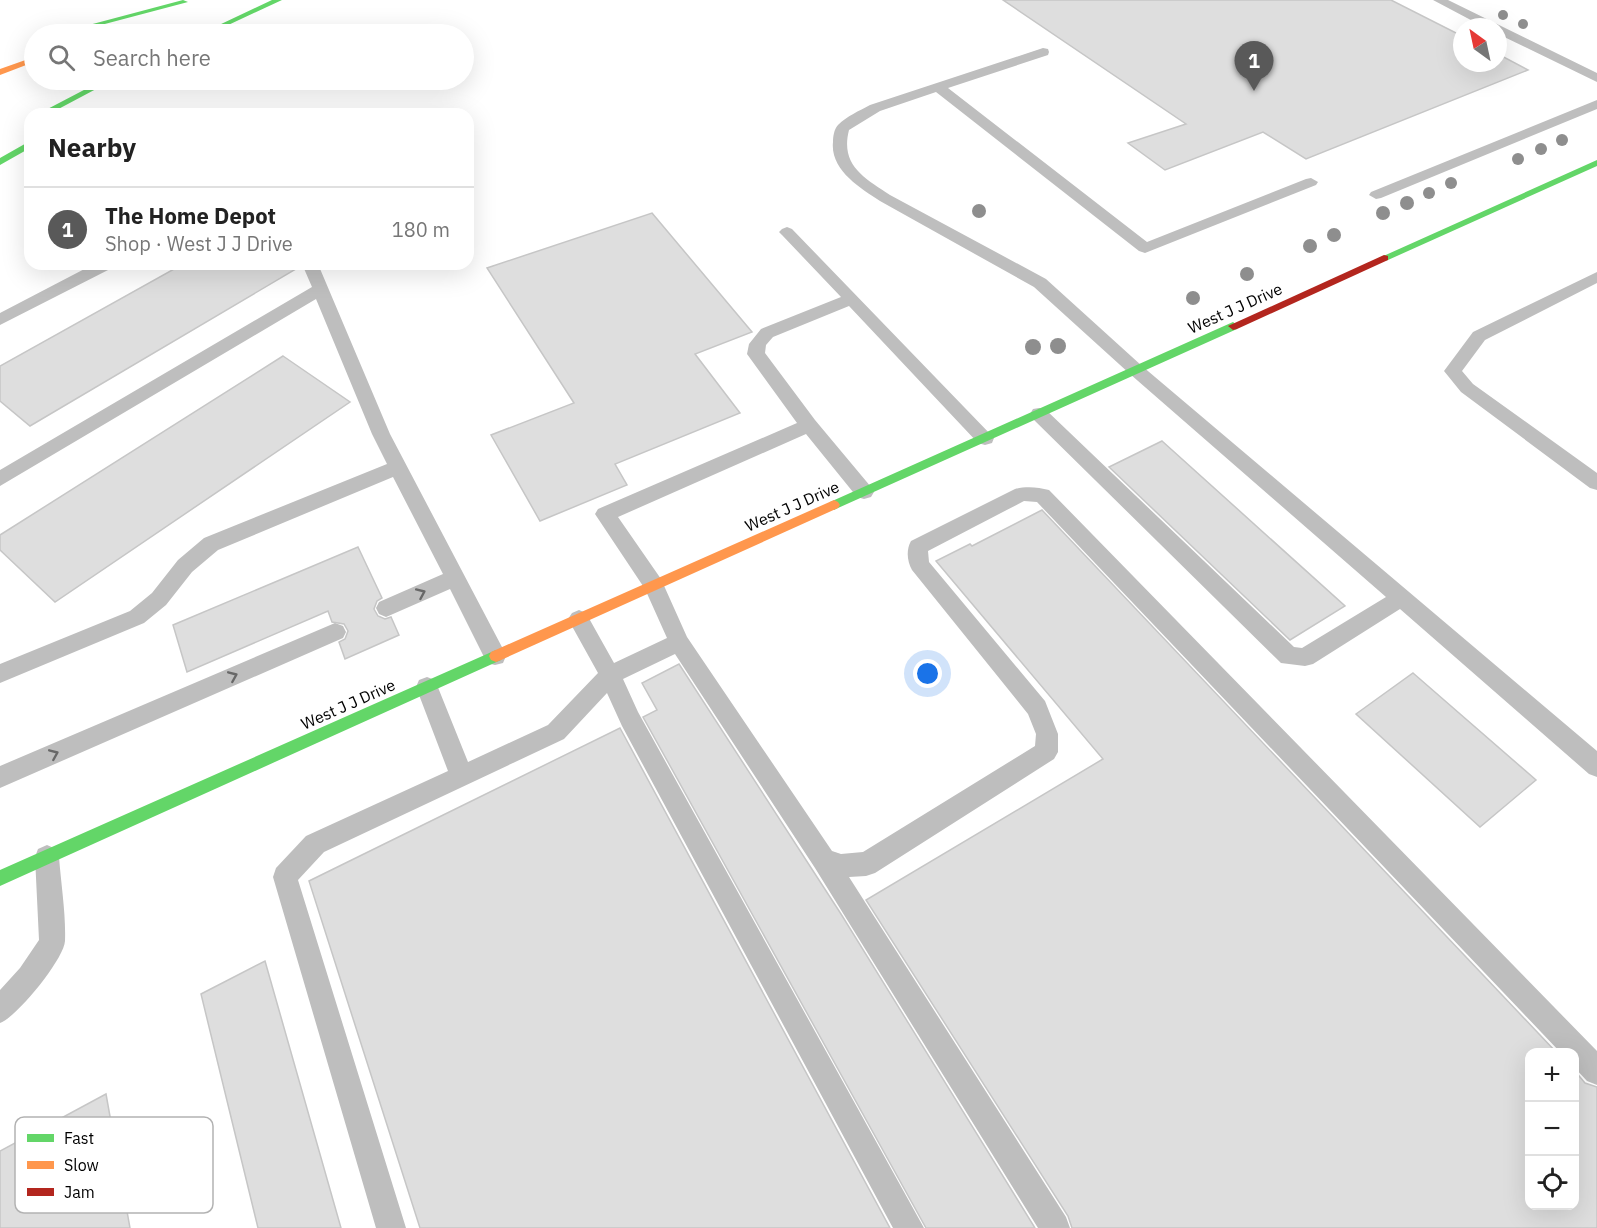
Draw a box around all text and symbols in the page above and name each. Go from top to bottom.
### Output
north arrow [1453,18,1507,72]
search box [24,24,474,90]
icon: search [45,41,78,74]
pin: 1 [1234,42,1274,91]
text: Search here [93,43,211,72]
text: Nearby [48,130,136,164]
text: The Home Depot [105,201,276,230]
text: 1 [62,216,74,243]
text: 180 m [392,216,450,243]
text: Shop · West J J Drive [105,230,293,257]
street label: West J J Drive [1185,278,1285,338]
street label: West J J Drive [742,476,842,536]
one-way arrow [415,589,426,601]
your location [913,659,942,688]
one-way arrow [226,672,237,684]
street label: West J J Drive [298,674,398,734]
one-way arrow [47,749,58,761]
map controls [1525,1048,1579,1210]
button: + [1525,1048,1579,1102]
button: − [1525,1102,1579,1156]
legend [15,1117,213,1213]
text: Fast [64,1128,94,1148]
text: Slow [64,1155,99,1175]
button: locate [1525,1156,1579,1210]
text: Jam [64,1182,95,1202]

